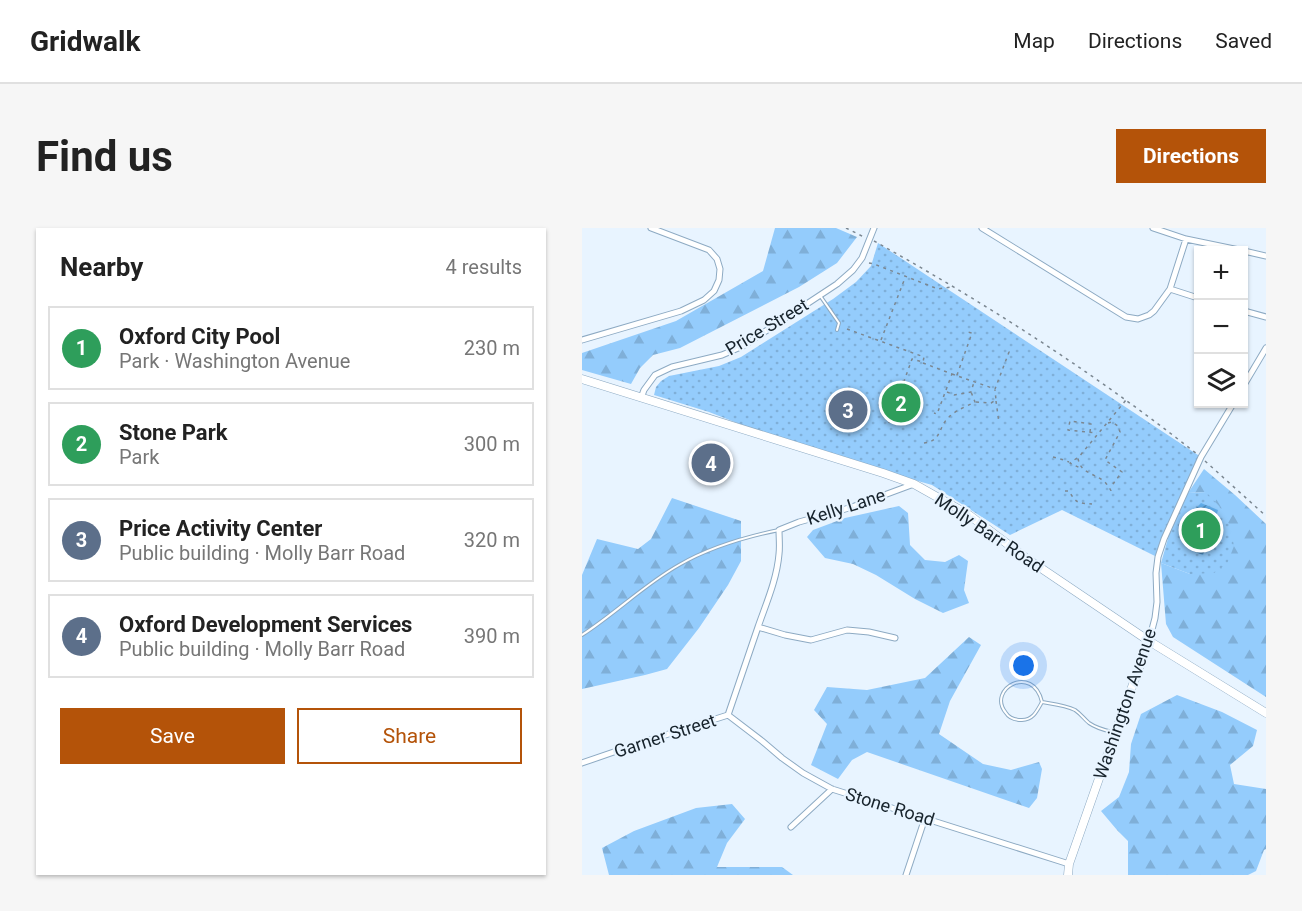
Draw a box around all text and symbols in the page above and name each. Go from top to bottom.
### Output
text: Gridwalk [30,25,140,58]
text: Map [1013,29,1055,53]
text: Directions [1088,29,1182,53]
text: Saved [1215,29,1272,53]
button: Directions [1116,129,1266,183]
text: Find us [36,132,173,181]
map controls [1194,246,1248,408]
button: + [1194,246,1248,300]
text: Nearby [60,252,143,282]
text: 4 results [446,255,522,279]
street label: Price Street [722,294,812,359]
button: − [1194,300,1248,354]
text: Oxford City Pool [119,324,280,349]
text: 1 [76,336,87,360]
text: 230 m [464,336,520,360]
text: Park · Washington Avenue [119,349,350,373]
button: layers [1194,354,1248,408]
pin: 2 [882,380,920,426]
pin: 3 [828,388,868,432]
text: Stone Park [119,420,227,445]
text: 2 [76,432,87,456]
text: 300 m [464,432,520,456]
pin: 4 [692,440,730,486]
text: Park [119,445,159,469]
street label: Kelly Lane [804,484,888,529]
street label: Molly Barr Road [931,488,1048,577]
pin: 1 [1182,508,1220,552]
text: Price Activity Center [119,516,322,541]
text: 3 [76,528,87,552]
text: 320 m [464,528,520,552]
text: Public building · Molly Barr Road [119,541,405,565]
text: Oxford Development Services [119,612,412,637]
text: 4 [76,624,87,648]
text: 390 m [464,624,520,648]
street label: Washington Avenue [1089,626,1160,782]
text: Public building · Molly Barr Road [119,637,405,661]
your location [1009,651,1038,680]
button: Save [60,708,285,764]
button: Share [297,708,522,764]
street label: Garner Street [611,709,718,762]
street label: Stone Road [843,783,937,830]

